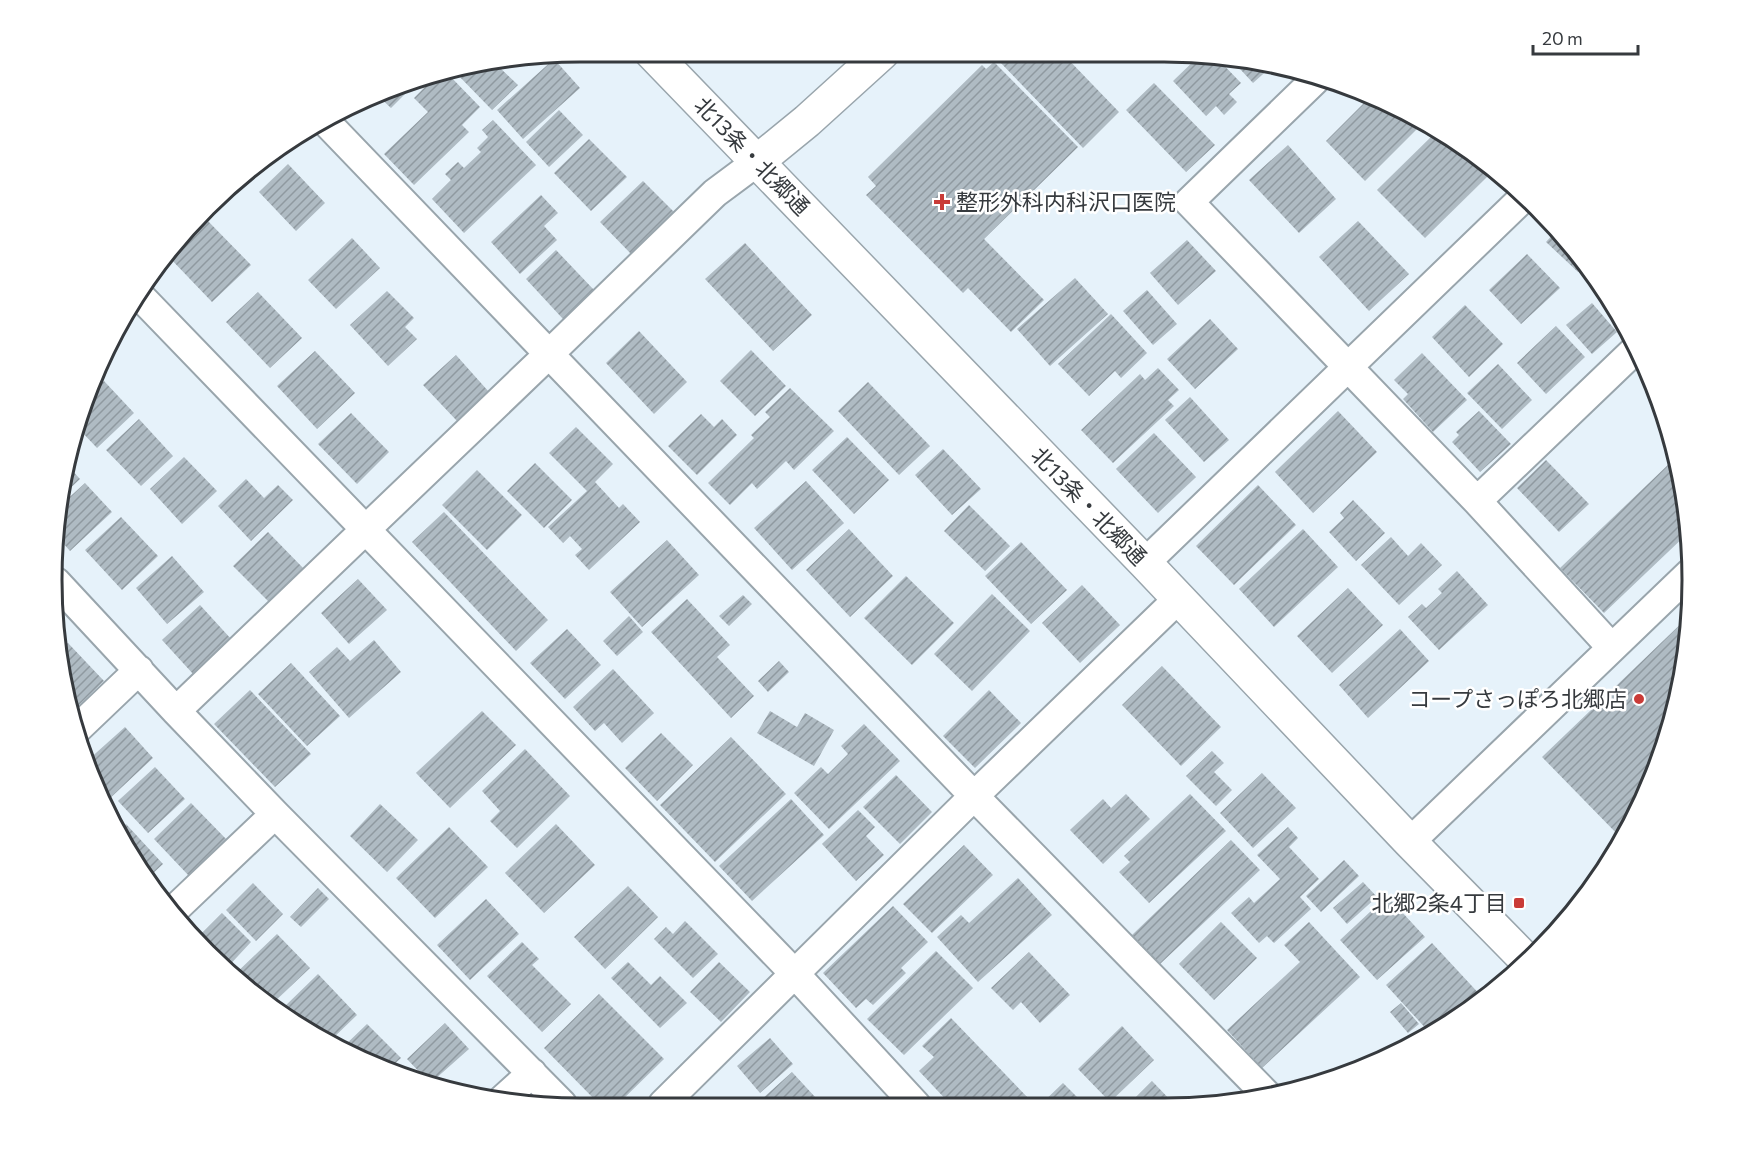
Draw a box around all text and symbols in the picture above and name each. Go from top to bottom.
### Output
scale bar [1533,18,1638,56]
text: 20 m [1542,27,1583,49]
street label: 北13条・北郷通 [689,91,816,220]
place label: 整形外科内科沢口医院 [956,188,1176,215]
marker: 整形外科内科沢口医院 [933,193,951,211]
street label: 北13条・北郷通 [1026,441,1153,570]
place label: コープさっぽろ北郷店 [1408,685,1627,712]
marker: コープさっぽろ北郷店 [1632,692,1646,706]
place label: 北郷2条4丁目 [1372,889,1507,916]
marker: 北郷2条4丁目 [1512,896,1526,910]

